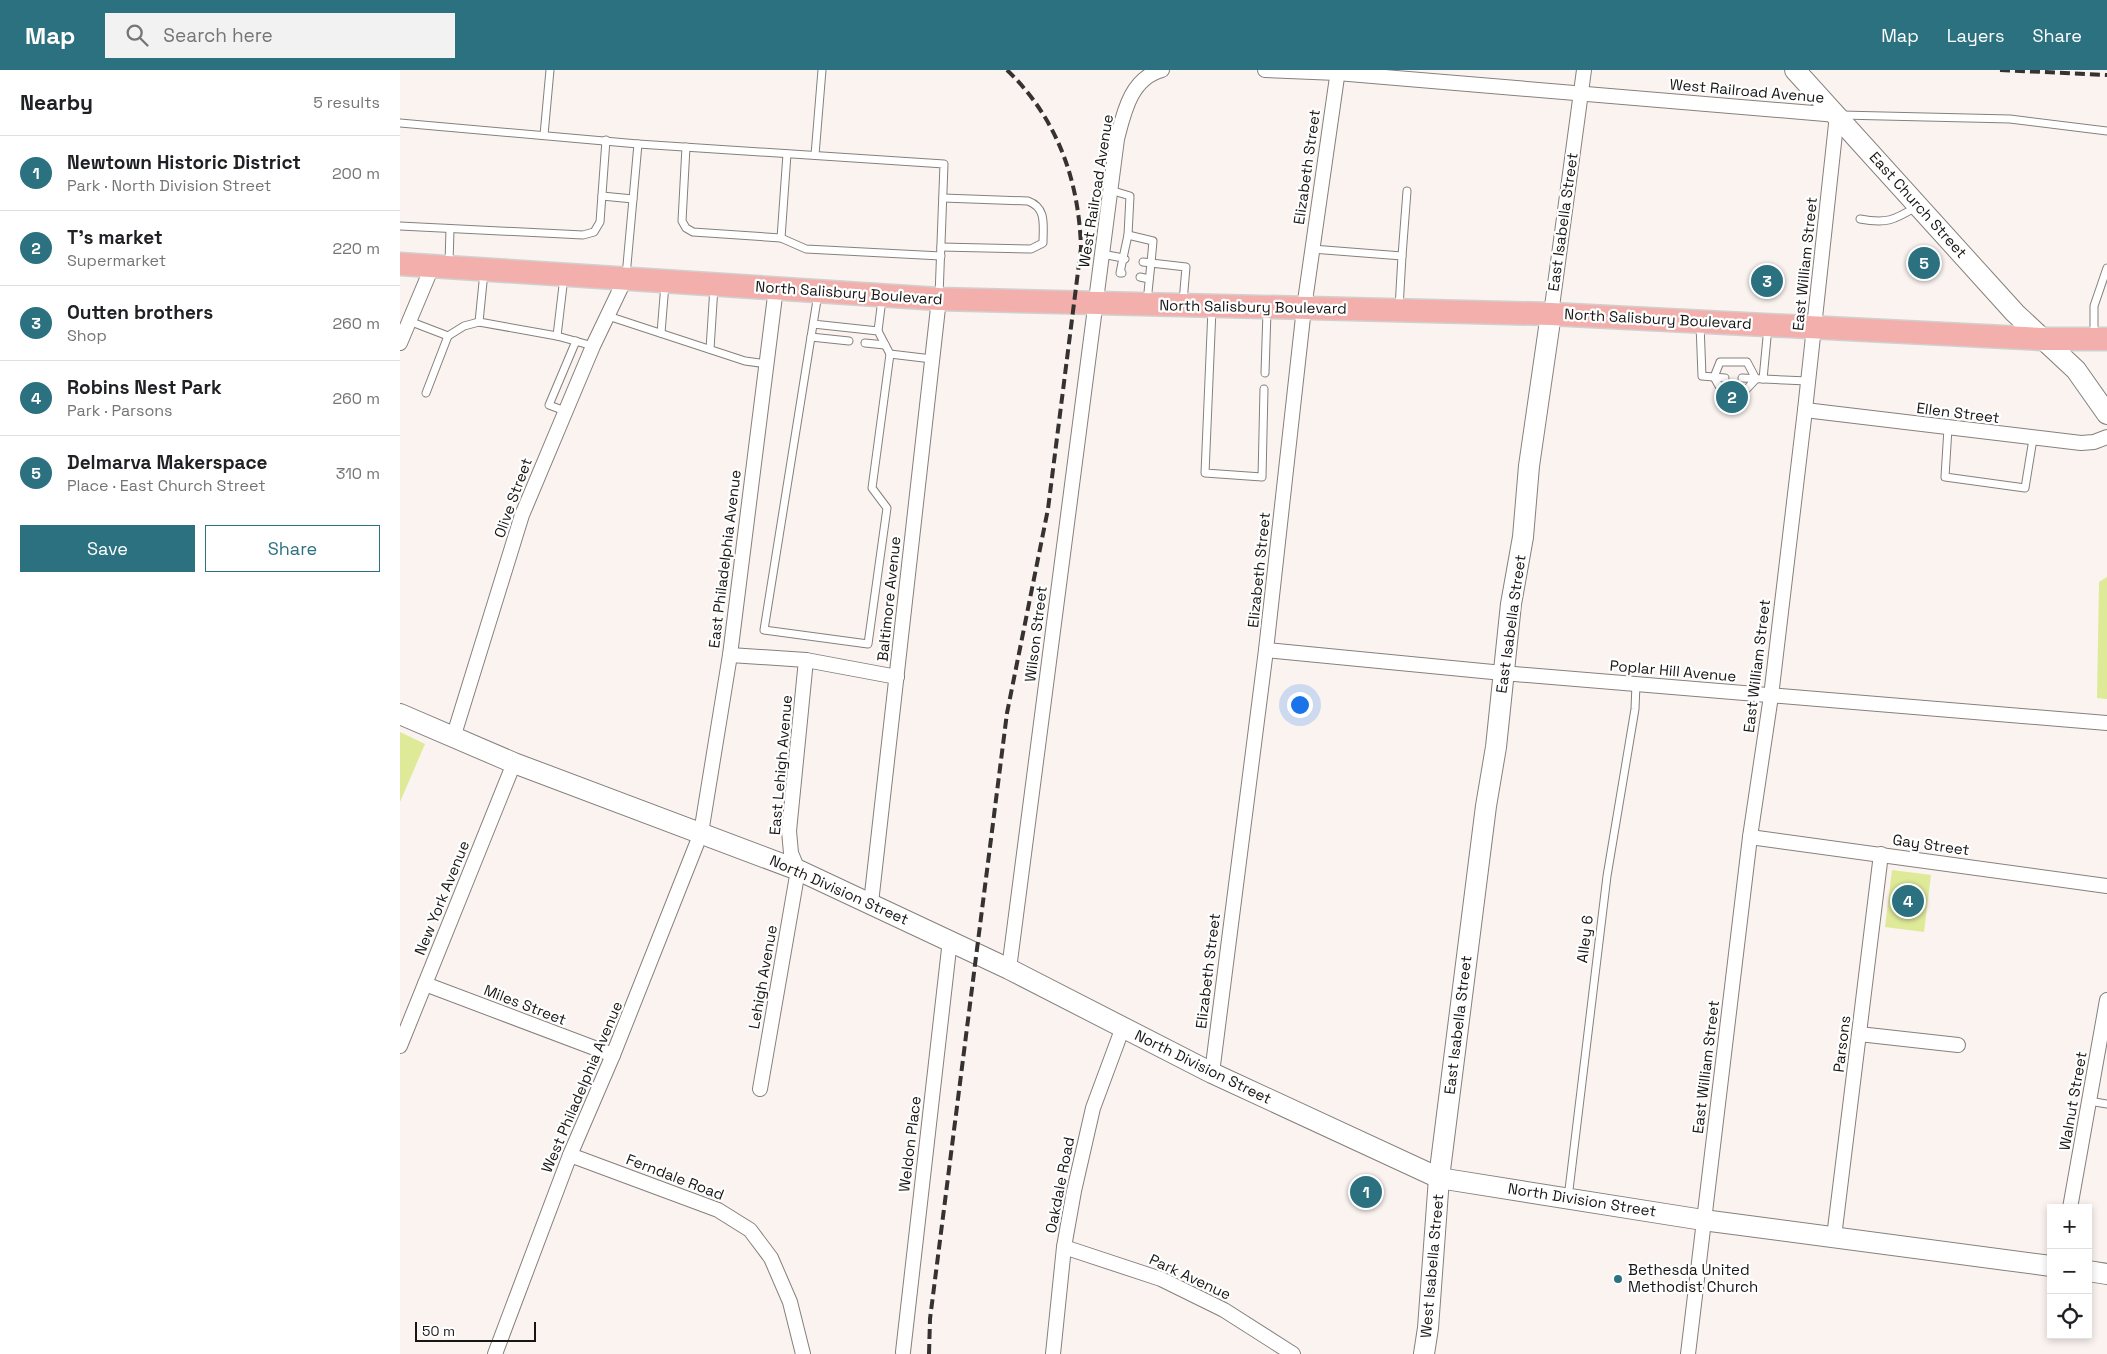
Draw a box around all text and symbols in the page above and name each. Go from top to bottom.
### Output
search box [105,13,455,58]
text: Map [25,20,75,51]
icon: search [123,21,151,49]
text: Search here [163,23,273,48]
text: Map [1881,24,1919,47]
text: Layers [1947,24,2004,47]
text: Share [2032,24,2082,47]
street label: West Railroad Avenue [1669,74,1825,107]
text: Nearby [20,89,93,116]
text: 5 results [313,92,380,113]
street label: Elizabeth Street [1289,108,1324,226]
street label: West Railroad Avenue [1074,113,1117,269]
street label: East Church Street [1866,148,1971,262]
text: Newtown Historic District [67,150,301,175]
street label: East Isabella Street [1543,151,1582,292]
text: 1 [32,163,40,184]
text: 200 m [332,163,380,184]
text: Park · North Division Street [67,175,271,196]
street label: East William Street [1788,196,1821,332]
text: T's market [67,225,163,250]
text: 2 [31,238,41,259]
text: 220 m [333,238,380,259]
pin: 5 [1908,244,1940,282]
text: Supermarket [67,250,166,271]
pin: 3 [1751,262,1783,300]
street label: North Salisbury Boulevard [755,276,943,309]
street label: North Salisbury Boulevard [1159,295,1347,318]
text: Outten brothers [67,300,213,325]
street label: North Salisbury Boulevard [1564,304,1752,333]
text: 3 [31,313,41,334]
text: 260 m [332,313,380,334]
text: Shop [67,325,107,346]
text: Robins Nest Park [67,375,222,400]
pin: 2 [1716,378,1748,416]
text: 4 [31,388,41,409]
text: 260 m [332,388,380,409]
street label: Ellen Street [1915,398,2001,427]
text: Park · Parsons [67,400,173,421]
text: Delmarva Makerspace [67,450,268,475]
street label: Olive Street [489,455,536,540]
text: 5 [31,463,41,484]
text: 310 m [336,463,380,484]
street label: East Philadelphia Avenue [704,469,745,649]
text: Place · East Church Street [67,475,266,496]
street label: Elizabeth Street [1243,511,1274,629]
button: Save [20,525,195,572]
button: Share [205,525,380,572]
street label: Baltimore Avenue [872,535,905,663]
street label: East Isabella Street [1491,553,1530,694]
street label: Wilson Street [1020,585,1051,683]
street label: East William Street [1739,598,1774,734]
street label: Poplar Hill Avenue [1609,656,1737,686]
your location [1287,692,1313,718]
street label: East Lehigh Avenue [765,694,796,836]
street label: Gay Street [1892,830,1971,859]
street label: New York Avenue [410,838,473,958]
street label: North Division Street [767,850,912,929]
pin: 4 [1892,882,1924,920]
street label: Elizabeth Street [1191,912,1224,1030]
street label: Alley 6 [1572,914,1597,964]
street label: Lehigh Avenue [744,923,781,1030]
street label: East Isabella Street [1440,954,1475,1095]
street label: Miles Street [481,980,569,1029]
street label: West Philadelphia Avenue [537,998,626,1175]
street label: East William Street [1688,999,1723,1135]
street label: Parsons [1829,1014,1854,1074]
street label: North Division Street [1132,1025,1275,1108]
street label: Walnut Street [2054,1050,2091,1152]
street label: Weldon Place [894,1095,925,1193]
street label: Oakdale Road [1041,1135,1078,1235]
street label: Ferndale Road [624,1149,727,1204]
pin: 1 [1350,1173,1382,1211]
street label: North Division Street [1507,1178,1658,1221]
street label: West Isabella Street [1416,1193,1447,1339]
map controls [2047,1204,2092,1339]
button: + [2047,1204,2092,1249]
street label: Park Avenue [1146,1249,1234,1304]
button: − [2047,1249,2092,1294]
place label: Bethesda United Methodist Church [1628,1260,1758,1296]
marker: Bethesda United Methodist Church [1612,1273,1624,1285]
button: locate [2047,1294,2092,1339]
scale bar [415,1319,536,1342]
text: 50 m [422,1322,455,1340]

